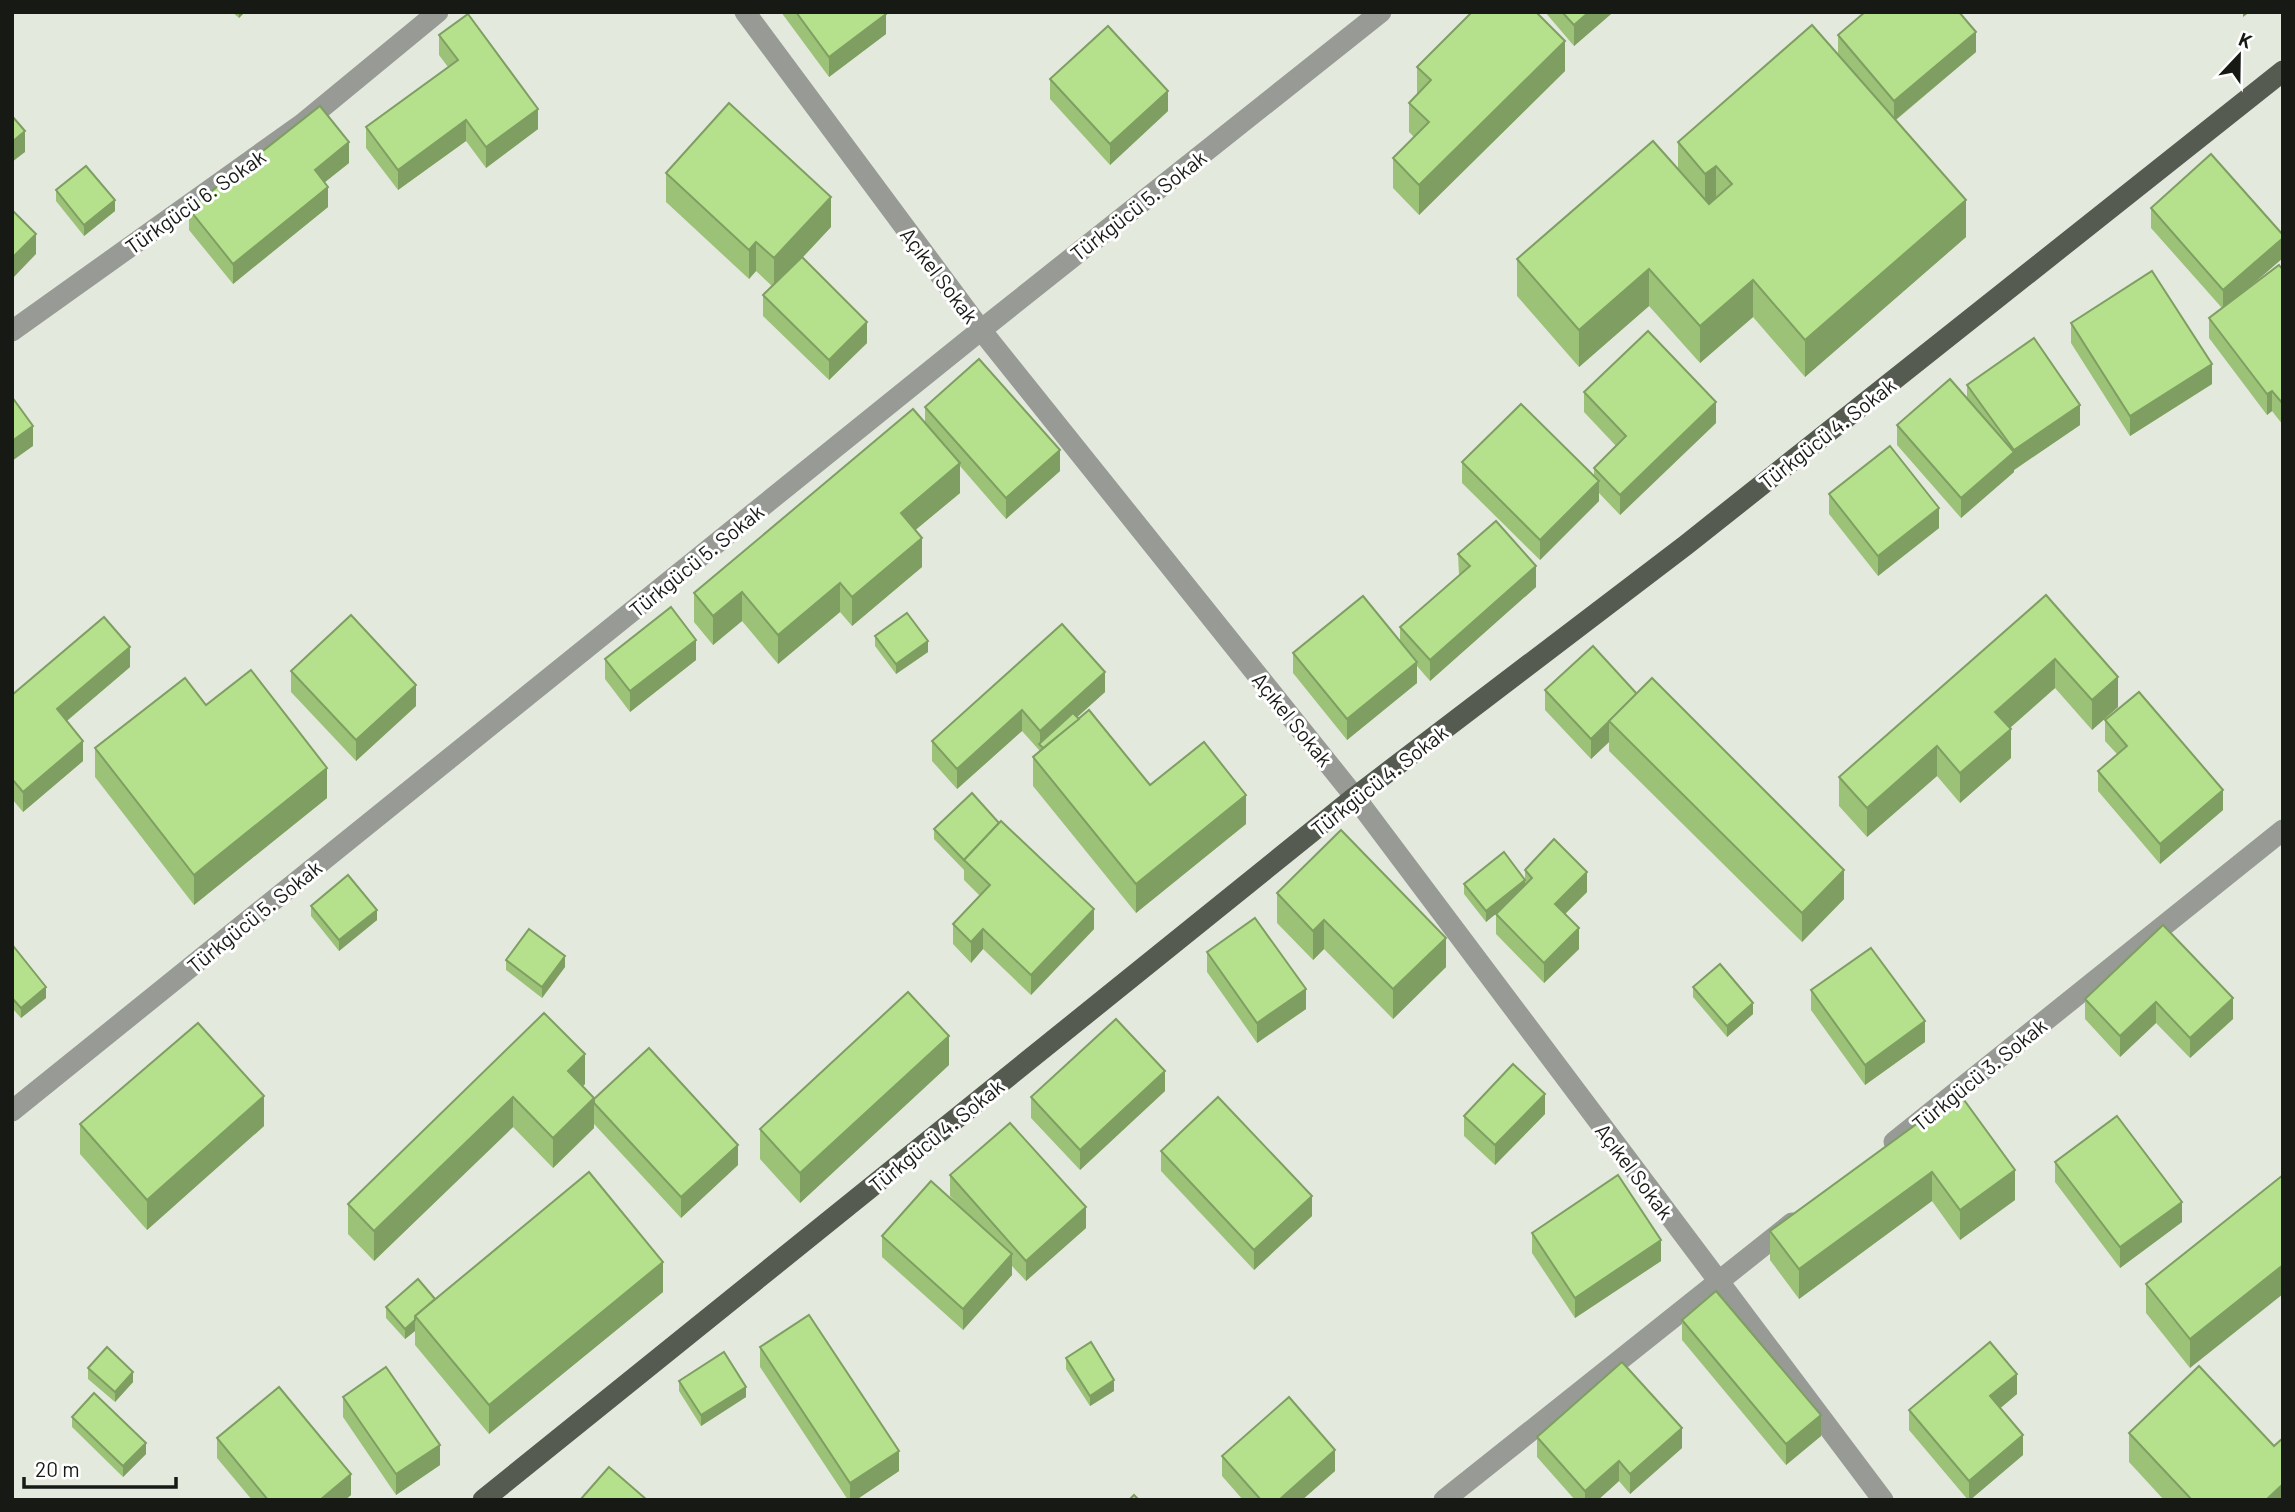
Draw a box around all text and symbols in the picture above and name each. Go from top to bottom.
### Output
north arrow [2204,21,2274,91]
text: K [2236,27,2255,53]
street label: Türkgücü 6. Sokak [120,143,270,259]
street label: Türkgücü 5. Sokak [1065,144,1211,266]
street label: Açıkel Sokak [896,222,984,328]
street label: Türkgücü 4. Sokak [1754,372,1900,494]
street label: Türkgücü 5. Sokak [624,498,768,622]
street label: Açıkel Sokak [1248,667,1338,771]
street label: Türkgücü 4. Sokak [1306,719,1452,841]
street label: Türkgücü 5. Sokak [182,854,326,978]
street label: Türkgücü 3. Sokak [1907,1012,2051,1136]
street label: Türkgücü 4. Sokak [864,1073,1008,1197]
street label: Açıkel Sokak [1591,1118,1679,1224]
scale bar [24,1446,177,1490]
text: 20 m [35,1456,80,1481]

